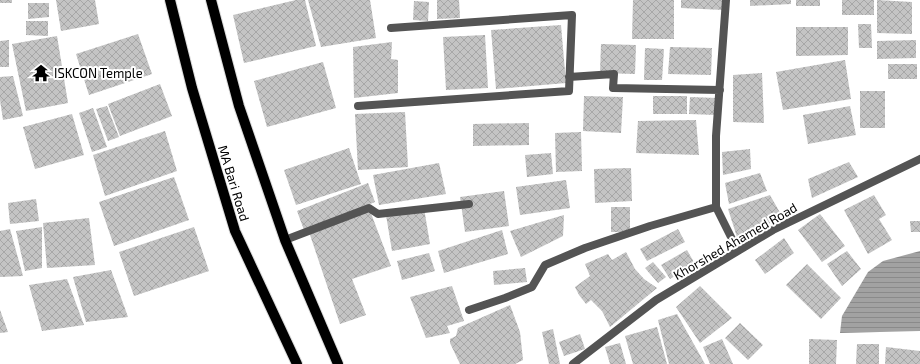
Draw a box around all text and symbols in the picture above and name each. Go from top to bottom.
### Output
temple icon: ISKCON Temple [31,63,51,83]
place label: ISKCON Temple [54,65,143,81]
street label: MA Bari Road [215,143,253,223]
street label: Khorshed Ahamed Road [670,199,800,283]

